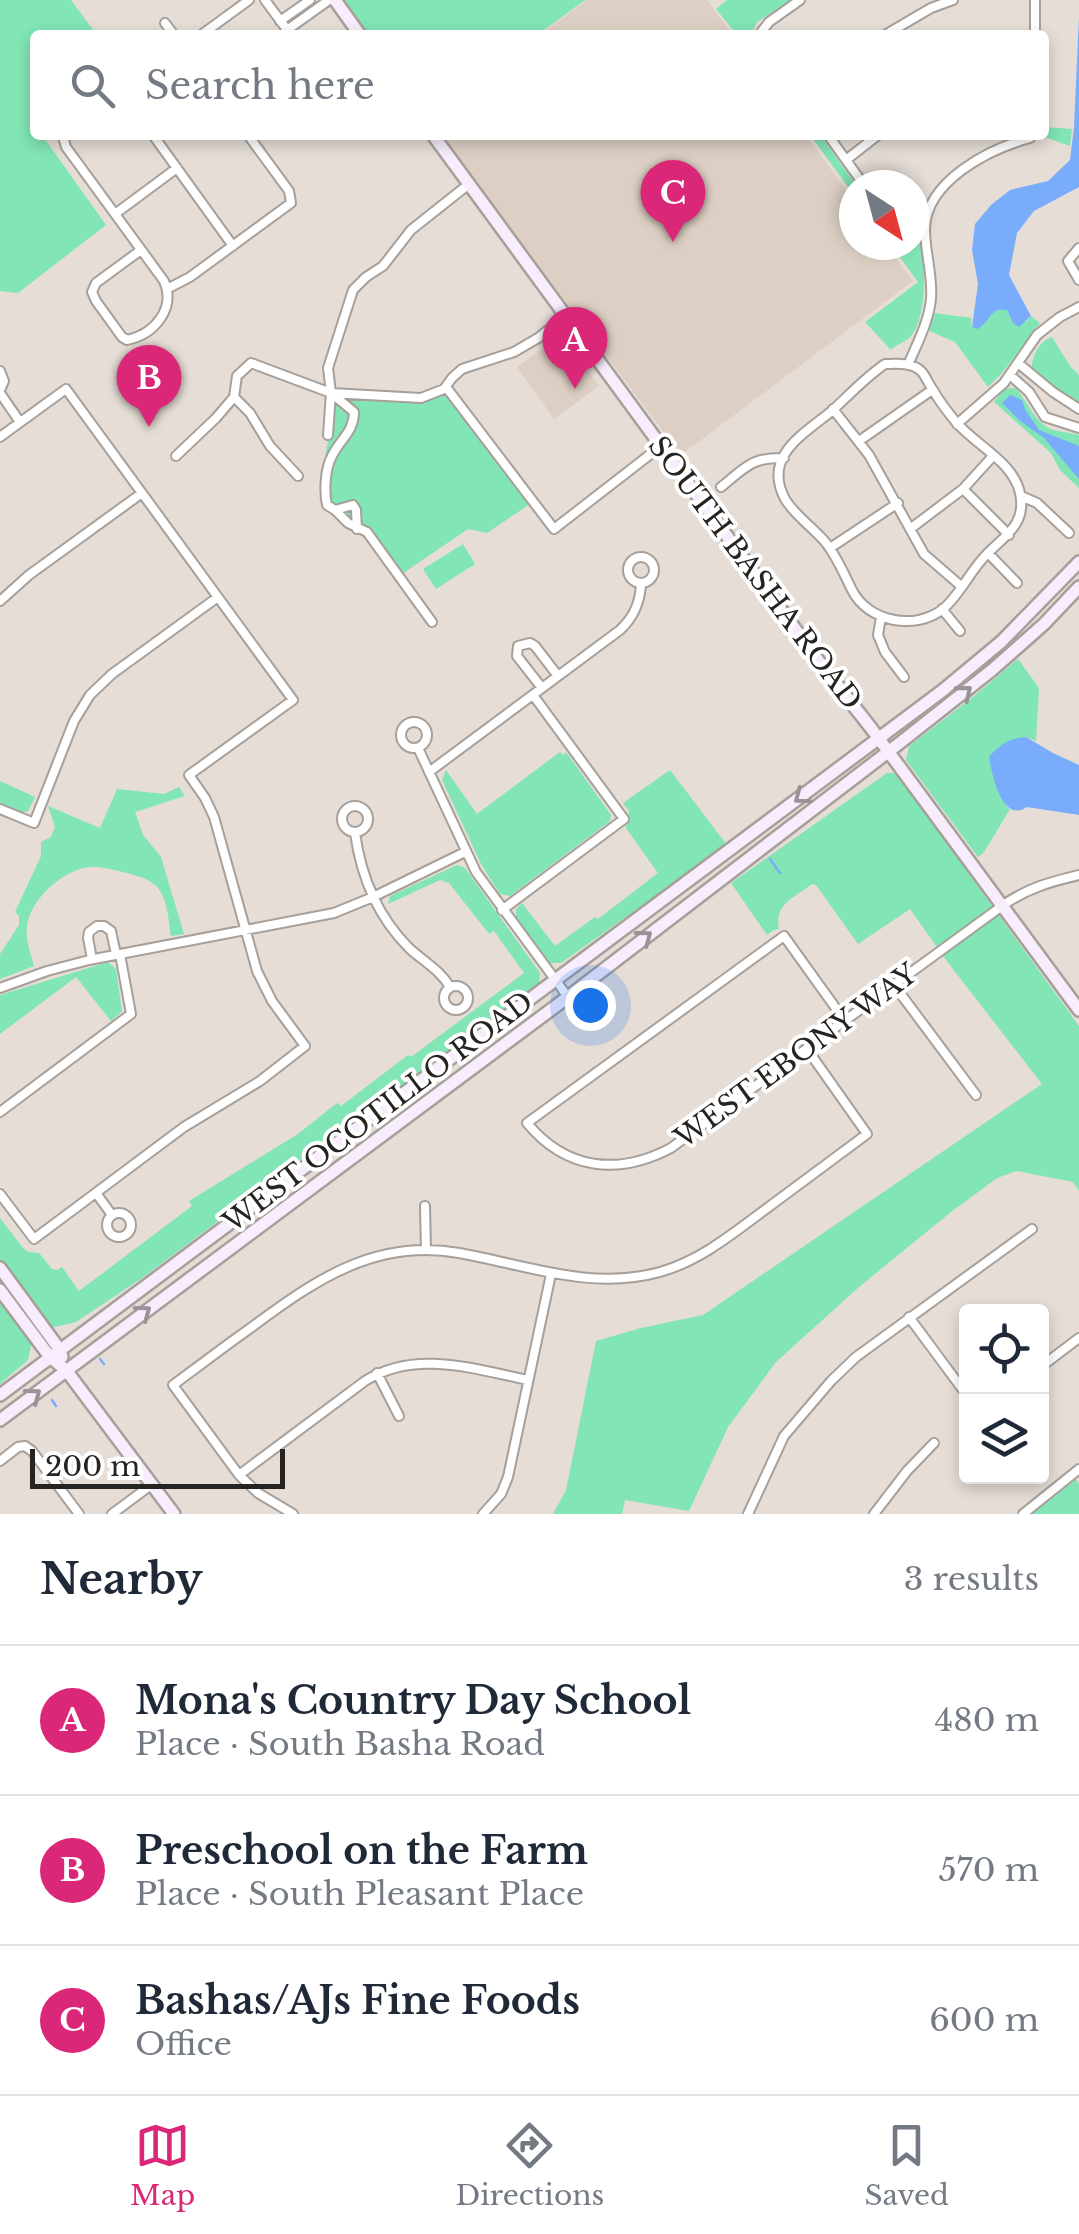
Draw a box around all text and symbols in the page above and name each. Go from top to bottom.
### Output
search box [30,30,1049,140]
icon: search [65,58,120,113]
text: Search here [145,62,375,109]
pin: C [640,160,706,242]
north arrow [839,170,929,260]
pin: A [542,306,608,389]
pin: B [116,344,182,427]
street label: SOUTH BASHA ROAD [641,429,869,717]
one-way arrow [954,686,972,703]
one-way arrow [794,786,812,803]
one-way arrow [634,932,652,949]
street label: WEST EBONY WAY [667,956,925,1156]
your location [565,980,616,1031]
street label: WEST OCOTILLO ROAD [215,984,540,1241]
map controls [959,1304,1049,1484]
button: locate [959,1304,1049,1394]
one-way arrow [133,1307,151,1324]
one-way arrow [23,1389,41,1406]
button: layers [959,1394,1049,1484]
scale bar [30,1444,285,1488]
text: 200 m [45,1449,140,1484]
text: Nearby [40,1553,203,1605]
text: 3 results [904,1559,1039,1599]
text: Mona's Country Day School [135,1677,691,1724]
text: A [60,1700,85,1740]
text: 480 m [935,1700,1039,1740]
text: Place · South Basha Road [135,1724,545,1764]
text: Preschool on the Farm [135,1827,588,1874]
text: B [60,1850,85,1890]
text: 570 m [938,1850,1039,1890]
text: Place · South Pleasant Place [135,1874,584,1914]
text: Bashas/AJs Fine Foods [135,1977,580,2024]
text: C [59,2000,86,2040]
text: 600 m [929,2000,1039,2040]
text: Office [135,2024,232,2064]
tab: Map [130,2118,195,2213]
tab: Directions [455,2118,604,2213]
tab: Saved [864,2118,949,2213]

